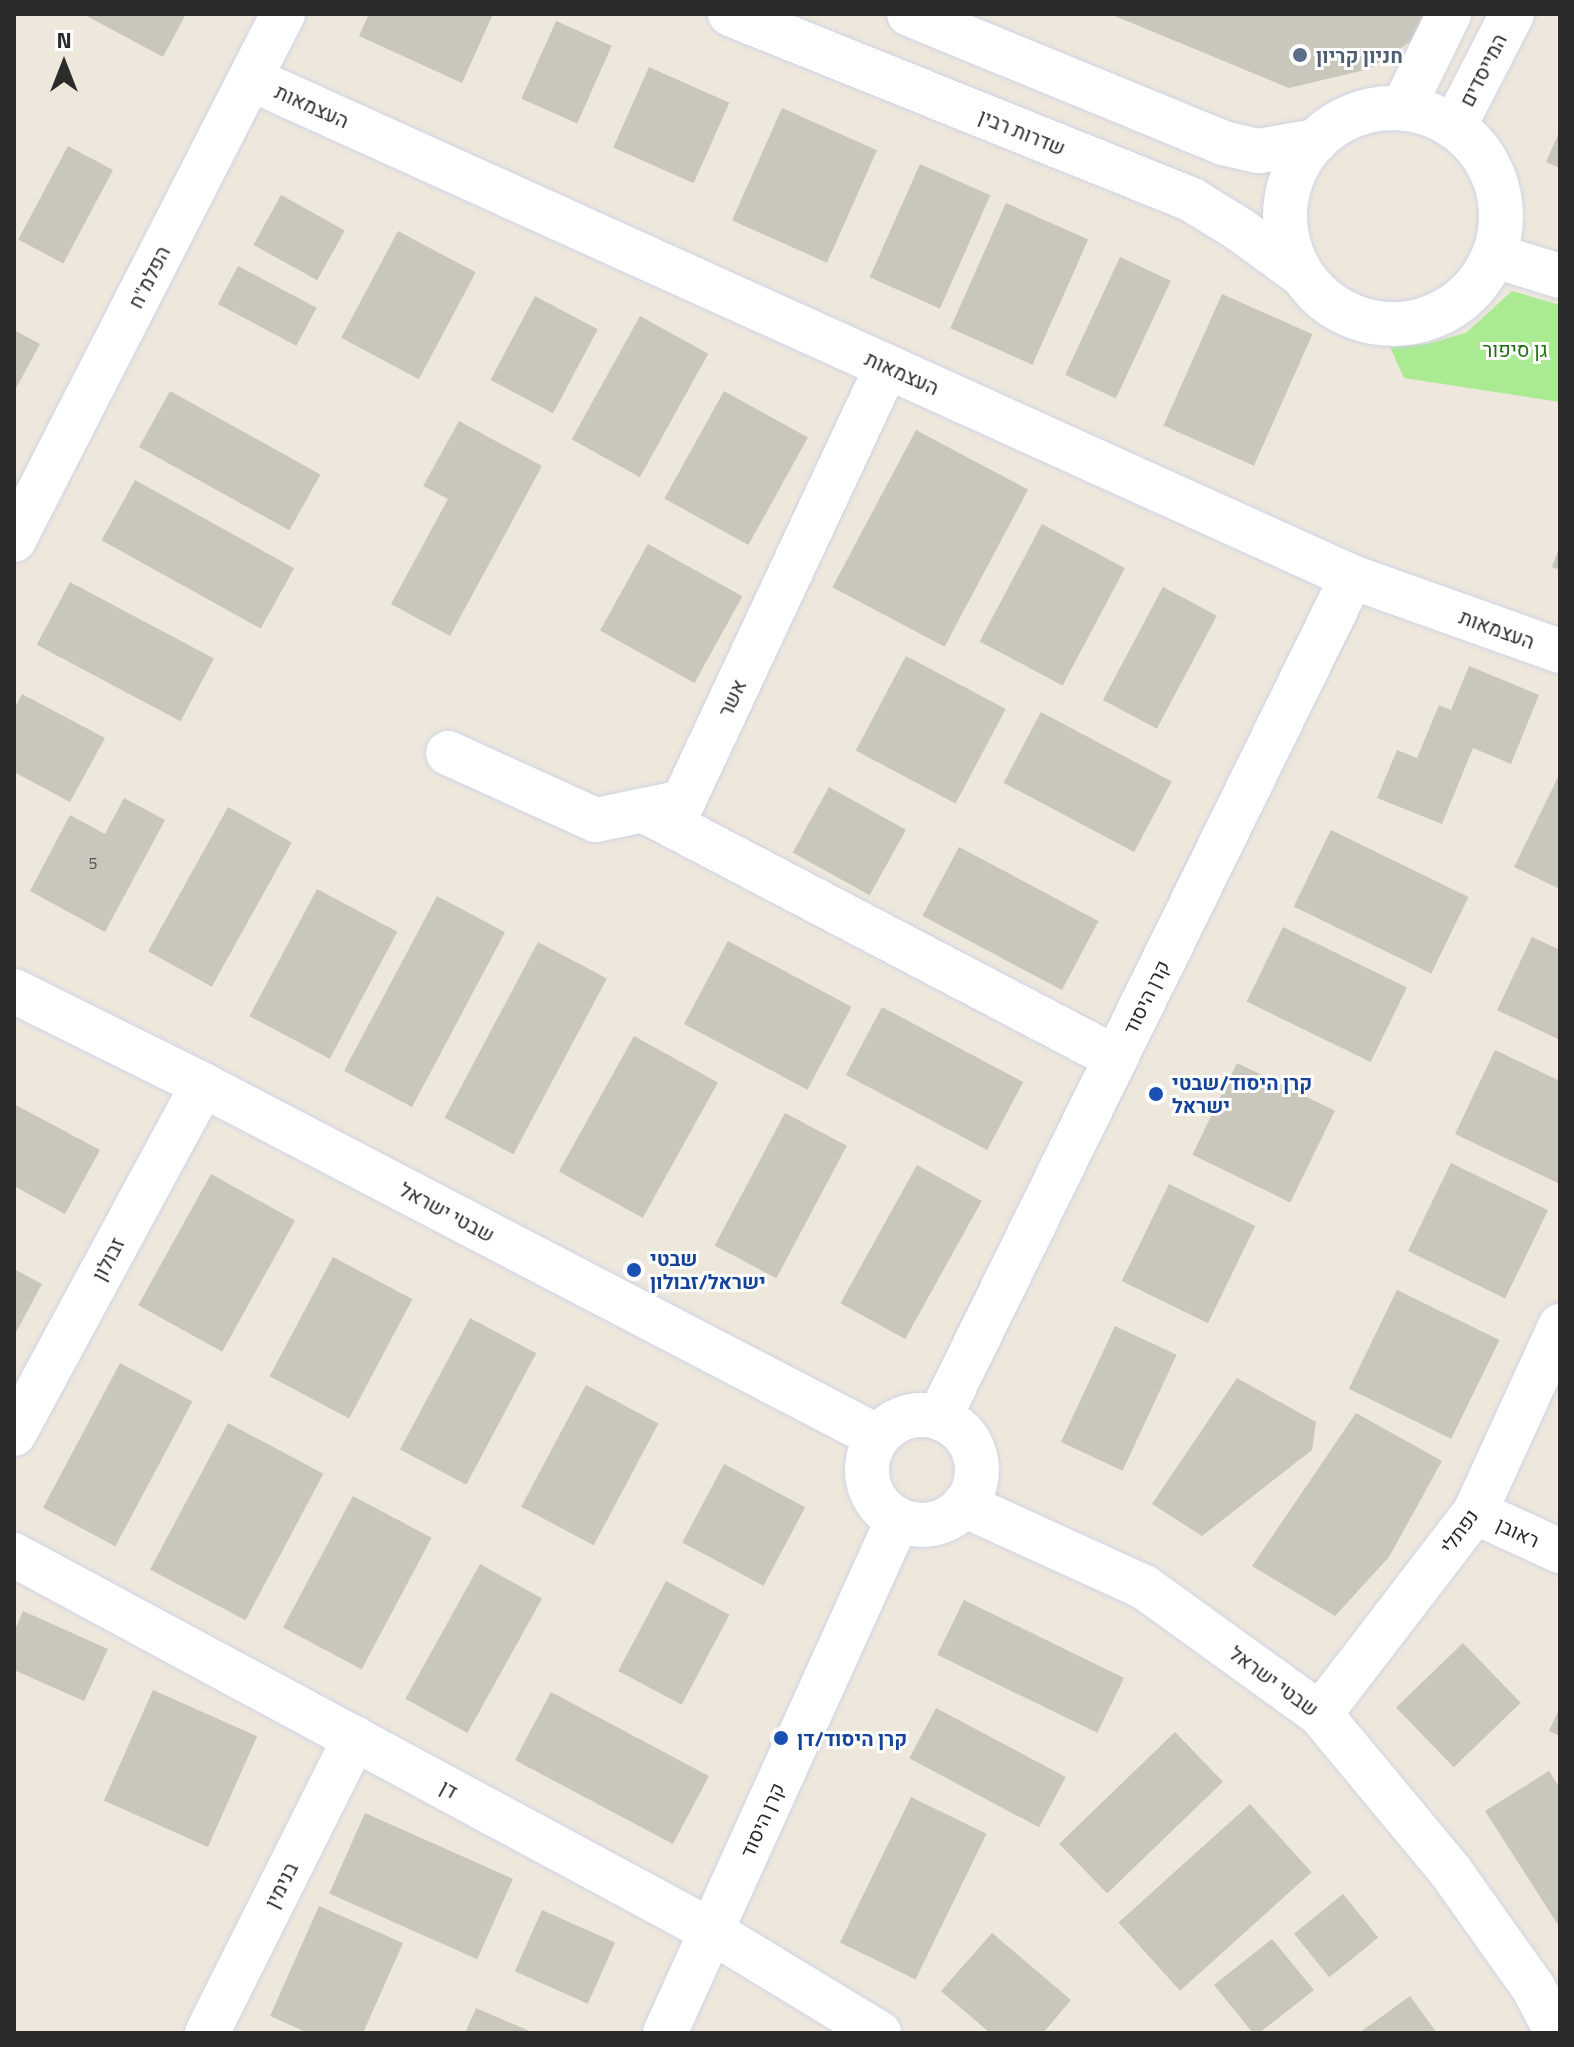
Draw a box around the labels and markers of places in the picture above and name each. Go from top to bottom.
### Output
place label: חניון קריון [1316,43,1403,67]
marker: חניון קריון [1291,46,1309,64]
place label: קרן היסוד/שבטי ישראל [1172,1070,1312,1117]
marker: קרן היסוד/שבטי ישראל [1147,1085,1165,1103]
place label: שבטי ישראל/זבולון [650,1246,766,1293]
marker: שבטי ישראל/זבולון [625,1261,643,1279]
place label: קרן היסוד/דן [797,1726,907,1750]
marker: קרן היסוד/דן [772,1729,790,1747]

